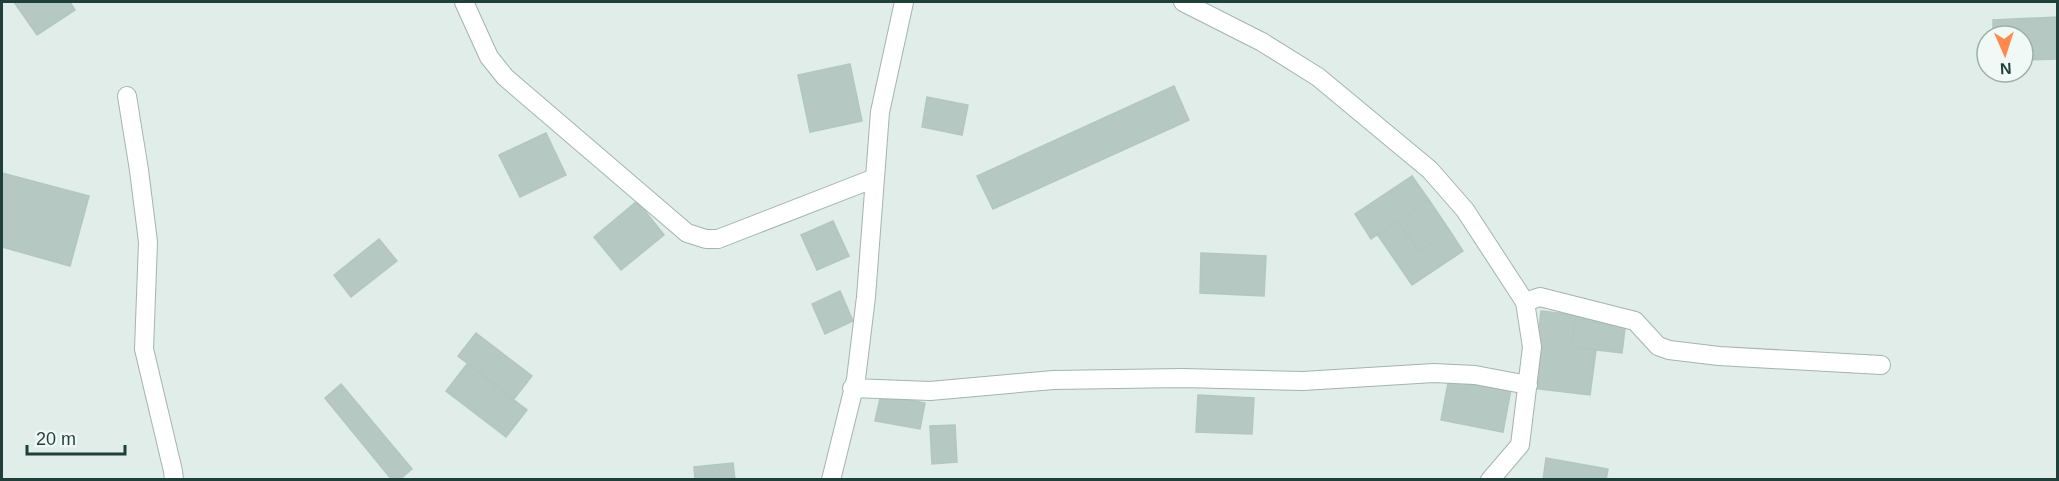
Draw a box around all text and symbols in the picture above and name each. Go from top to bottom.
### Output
north arrow [1975,24,2035,84]
text: N [2000,60,2012,77]
scale bar [27,418,124,456]
text: 20 m [36,429,76,449]

